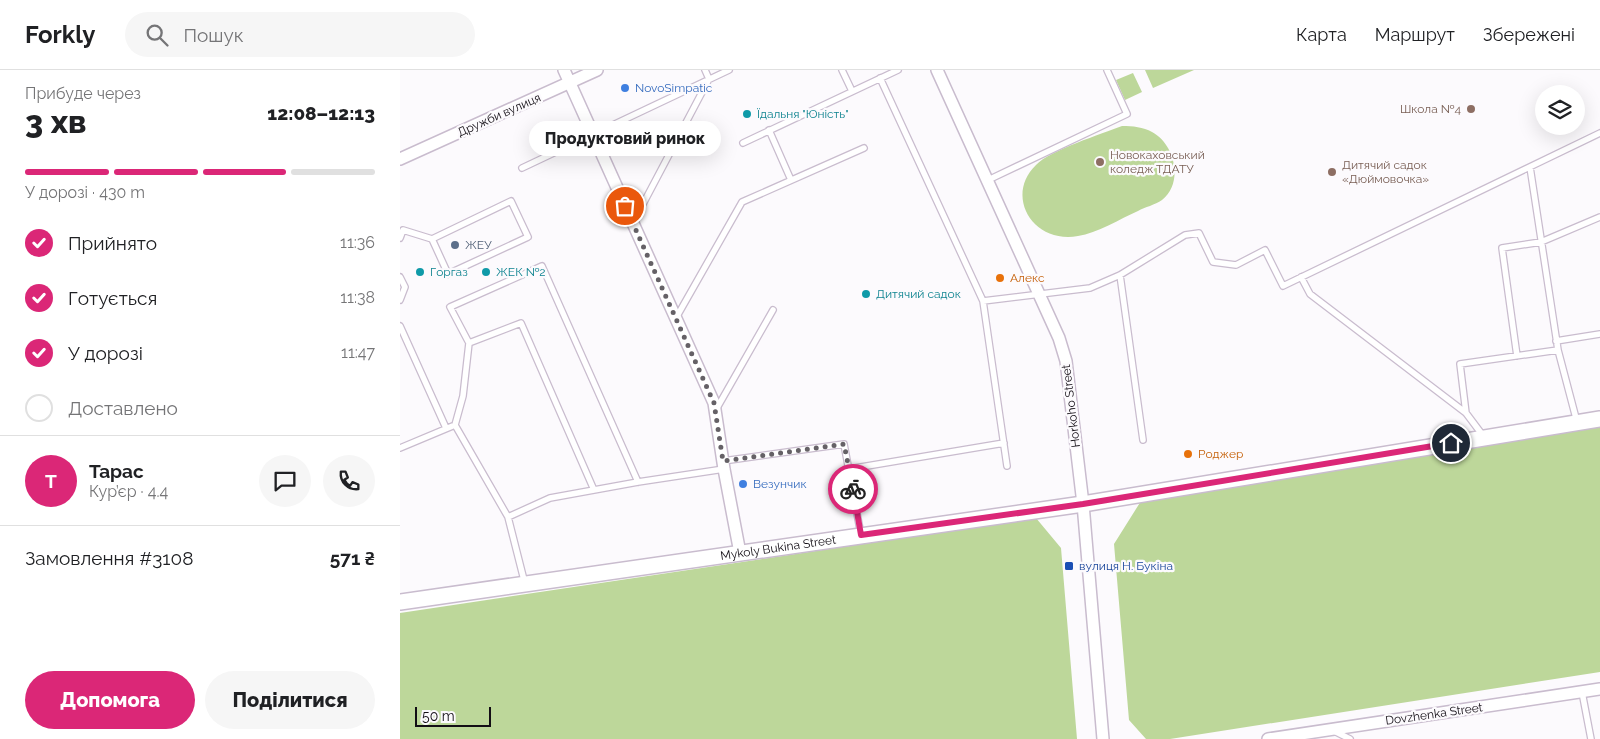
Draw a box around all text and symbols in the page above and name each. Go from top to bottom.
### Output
search box [125,12,475,57]
text: Forkly [25,20,95,49]
icon: search [143,21,171,49]
text: Пошук [183,24,244,46]
text: Карта [1296,24,1347,45]
text: Маршрут [1375,24,1455,45]
text: Збережені [1483,24,1575,45]
place label: NovoSimpatic [635,81,713,95]
marker: NovoSimpatic [619,82,631,94]
text: Прибуде через [25,84,141,103]
map controls [1535,85,1585,135]
button: layers [1535,85,1585,135]
street label: Дружби вулиця [455,90,543,140]
text: 12:08–12:13 [267,102,375,124]
place label: Школа №4 [1400,102,1461,116]
text: 3 хв [25,103,87,140]
marker: Школа №4 [1465,103,1477,115]
place label: Їдальня "Юність" [757,107,849,121]
marker: Їдальня "Юність" [741,108,753,120]
callout: Продуктовий ринок [529,121,721,156]
text: Продуктовий ринок [545,129,705,148]
place label: Новокаховський коледж ТДАТУ [1110,148,1205,176]
marker: Новокаховський коледж ТДАТУ [1094,156,1106,168]
place label: Дитячий садок «Дюймовочка» [1342,158,1429,186]
marker: Дитячий садок «Дюймовочка» [1326,166,1338,178]
text: У дорозі · 430 m [25,183,145,202]
pin [604,185,646,227]
icon: bag [611,192,639,220]
icon: check [25,229,53,257]
text: Прийнято [68,232,157,254]
text: 11:36 [340,233,375,252]
place label: ЖЕУ [465,238,492,252]
marker: ЖЕУ [449,239,461,251]
place label: Горгаз [430,265,468,279]
place label: ЖЕК №2 [496,265,546,279]
marker: Горгаз [414,266,426,278]
marker: ЖЕК №2 [480,266,492,278]
place label: Алекс [1010,271,1045,285]
marker: Алекс [994,272,1006,284]
icon: check [25,284,53,312]
text: Готується [68,287,157,309]
place label: Дитячий садок [876,287,961,301]
text: 11:38 [340,288,375,307]
marker: Дитячий садок [860,288,872,300]
icon: check [25,339,53,367]
text: У дорозі [68,342,143,364]
text: 11:47 [341,343,375,362]
street label: Horkoho Street [1059,364,1083,448]
text: Доставлено [68,397,178,419]
pin [1430,422,1472,464]
icon: home [1437,429,1465,457]
place label: Роджер [1198,447,1243,461]
marker: Роджер [1182,448,1194,460]
button: chat [259,455,311,507]
button: phone [323,455,375,507]
text: Тарас [89,460,144,482]
courier [828,464,878,514]
text: Т [45,470,57,492]
icon: bike [839,475,867,503]
place label: Везунчик [753,477,807,491]
marker: Везунчик [737,478,749,490]
text: Кур’єр · 4.4 [89,482,168,501]
street label: Mykoly Bukina Street [719,533,837,563]
text: Замовлення #3108 [25,547,193,569]
text: 571 ₴ [330,547,375,569]
place label: вулиця Н. Букіна [1079,559,1173,573]
marker: вулиця Н. Букіна [1063,560,1075,572]
button: Допомога [25,671,195,729]
button: Поділитися [205,671,375,729]
street label: Dovzhenka Street [1384,700,1484,728]
scale bar [415,704,491,727]
text: 50 m [422,708,455,724]

